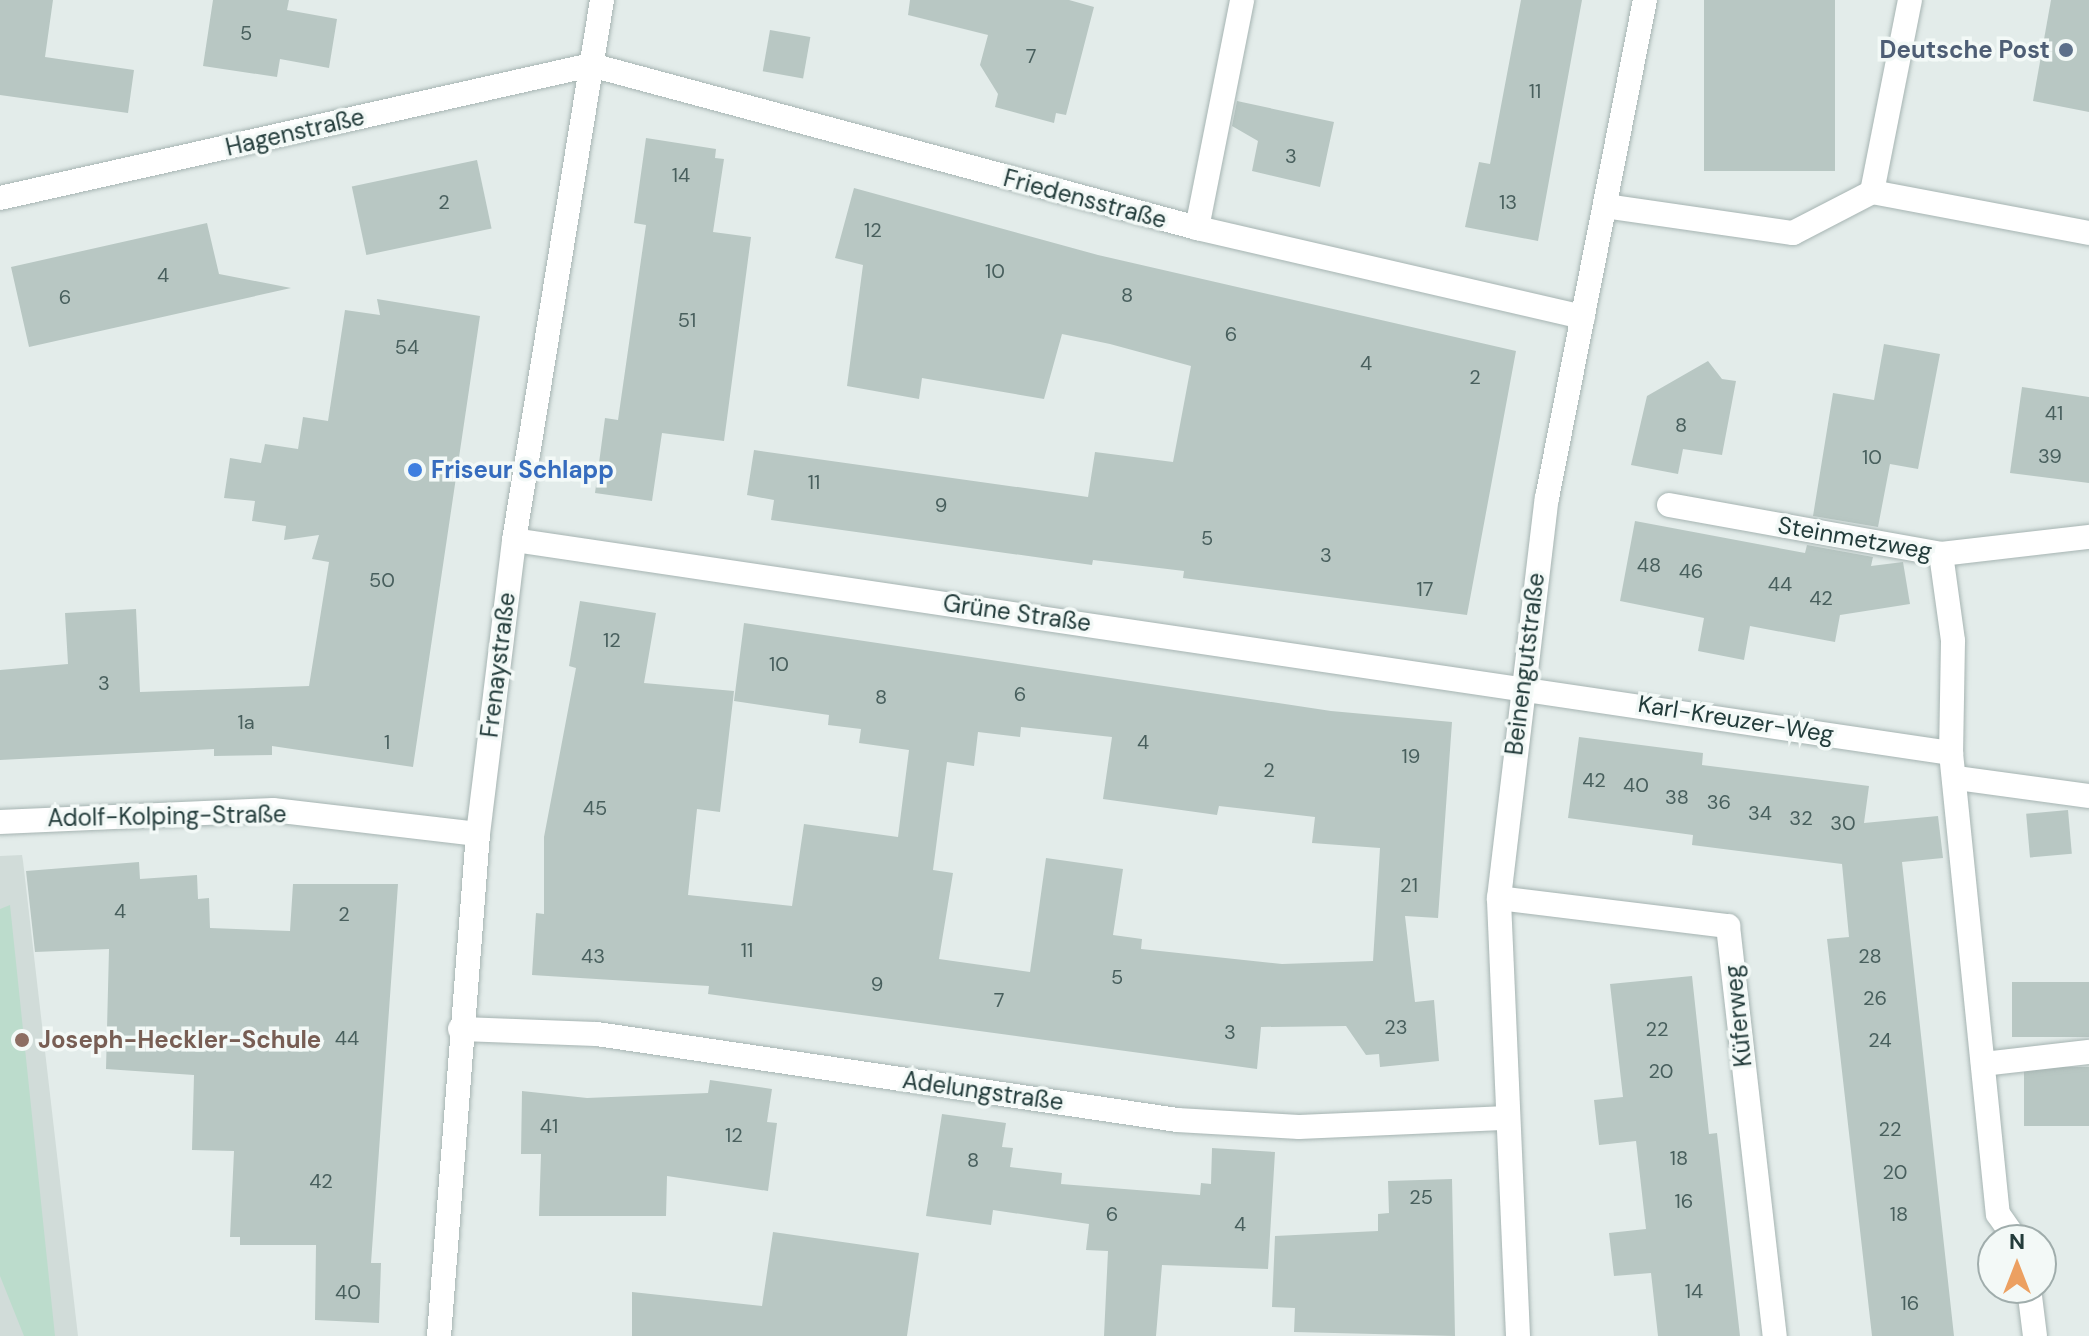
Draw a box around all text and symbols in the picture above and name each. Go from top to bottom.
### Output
house number: 5 [240,21,252,45]
place label: Deutsche Post [1880,36,2050,64]
marker: Deutsche Post [2057,41,2075,59]
house number: 7 [1026,44,1036,68]
house number: 11 [1529,79,1541,103]
street label: Hagenstraße [223,102,367,162]
house number: 3 [1285,144,1297,168]
house number: 14 [672,163,690,187]
street label: Friedensstraße [1000,163,1170,235]
house number: 2 [438,190,450,214]
house number: 13 [1499,190,1517,214]
house number: 12 [864,218,882,242]
house number: 10 [985,259,1005,283]
house number: 4 [157,263,169,287]
house number: 8 [1121,283,1133,307]
house number: 6 [59,285,71,309]
house number: 51 [678,308,696,332]
house number: 6 [1225,322,1237,346]
house number: 54 [395,335,419,359]
house number: 4 [1360,351,1372,375]
house number: 2 [1469,365,1481,389]
house number: 41 [2045,401,2063,425]
house number: 8 [1675,413,1687,437]
house number: 39 [2038,444,2062,468]
house number: 10 [1862,445,1882,469]
place label: Friseur Schlapp [431,456,614,484]
marker: Friseur Schlapp [406,461,424,479]
house number: 11 [808,470,820,494]
house number: 9 [935,493,947,517]
street label: Steinmetzweg [1776,510,1934,566]
house number: 5 [1201,526,1213,550]
house number: 3 [1320,543,1332,567]
house number: 48 [1637,553,1661,577]
house number: 46 [1679,559,1703,583]
house number: 50 [369,568,395,592]
street label: Beinengutstraße [1500,571,1550,757]
house number: 44 [1768,572,1792,596]
house number: 17 [1417,577,1433,601]
house number: 42 [1809,586,1833,610]
street label: Grüne Straße [941,588,1093,638]
street label: Frenaystraße [475,591,521,739]
house number: 12 [603,628,621,652]
house number: 10 [769,652,789,676]
house number: 3 [98,671,110,695]
house number: 6 [1014,682,1026,706]
house number: 8 [875,685,887,709]
street label: Karl-Kreuzer-Weg [1636,689,1836,749]
house number: 1a [237,710,255,734]
house number: 1 [384,730,390,754]
house number: 4 [1137,730,1149,754]
house number: 19 [1402,744,1420,768]
house number: 2 [1263,758,1275,782]
house number: 42 [1582,768,1606,792]
house number: 40 [1623,773,1649,797]
house number: 38 [1665,785,1689,809]
house number: 36 [1707,790,1731,814]
house number: 45 [583,796,607,820]
street label: Adolf-Kolping-Straße [47,800,287,832]
house number: 34 [1748,801,1772,825]
house number: 32 [1789,806,1813,830]
house number: 30 [1830,811,1856,835]
house number: 21 [1400,873,1418,897]
house number: 4 [114,899,126,923]
house number: 2 [338,902,350,926]
house number: 11 [741,938,753,962]
house number: 43 [581,944,605,968]
house number: 28 [1858,944,1882,968]
street label: Küferweg [1718,964,1758,1068]
house number: 5 [1111,965,1123,989]
house number: 9 [871,972,883,996]
house number: 26 [1863,986,1887,1010]
house number: 7 [994,988,1004,1012]
house number: 23 [1384,1015,1408,1039]
house number: 22 [1645,1017,1669,1041]
house number: 3 [1224,1020,1236,1044]
place label: Joseph-Heckler-Schule [38,1026,321,1054]
house number: 44 [335,1026,359,1050]
house number: 24 [1868,1028,1892,1052]
marker: Joseph-Heckler-Schule [13,1031,31,1049]
house number: 20 [1649,1059,1673,1083]
street label: Adelungstraße [901,1065,1065,1117]
house number: 41 [540,1114,558,1138]
house number: 22 [1878,1117,1902,1141]
house number: 12 [725,1123,743,1147]
house number: 18 [1670,1146,1688,1170]
house number: 8 [967,1148,979,1172]
house number: 20 [1883,1160,1907,1184]
house number: 42 [309,1169,333,1193]
house number: 25 [1409,1185,1433,1209]
house number: 16 [1675,1189,1693,1213]
house number: 6 [1106,1202,1118,1226]
house number: 18 [1890,1202,1908,1226]
house number: 4 [1234,1212,1246,1236]
north arrow [1977,1224,2057,1304]
text: N [2009,1227,2025,1256]
house number: 14 [1685,1279,1703,1303]
house number: 40 [335,1280,361,1304]
house number: 16 [1901,1291,1919,1315]

